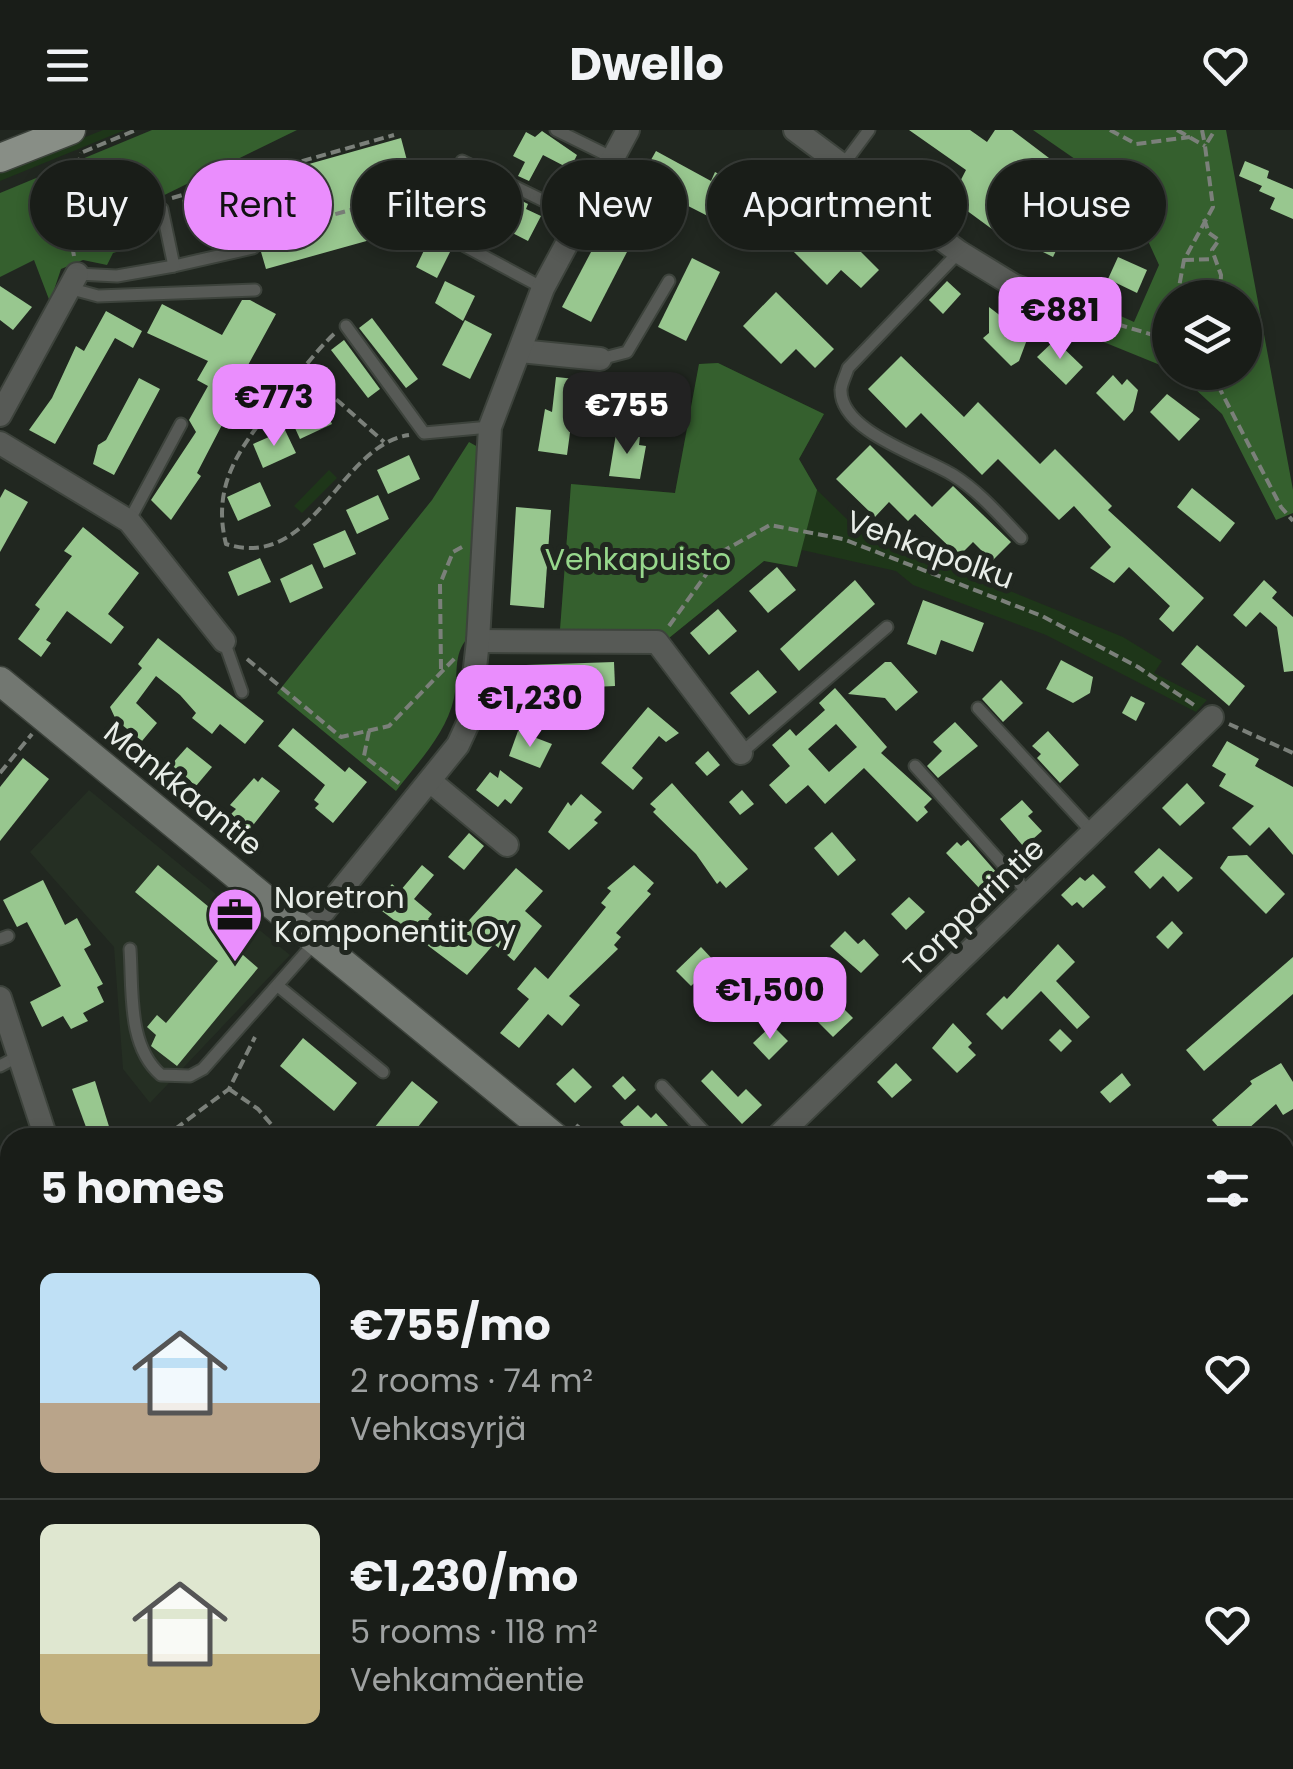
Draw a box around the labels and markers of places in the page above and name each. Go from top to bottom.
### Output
pin: €881 [1001,277,1119,362]
pin: €773 [215,364,333,449]
pin: €755 [568,372,686,457]
pin: €1,230 [449,665,611,750]
place label: Noretron Komponentit Oy [274,876,516,953]
office icon: Noretron Komponentit Oy [205,885,265,964]
pin: €1,500 [689,957,851,1042]

